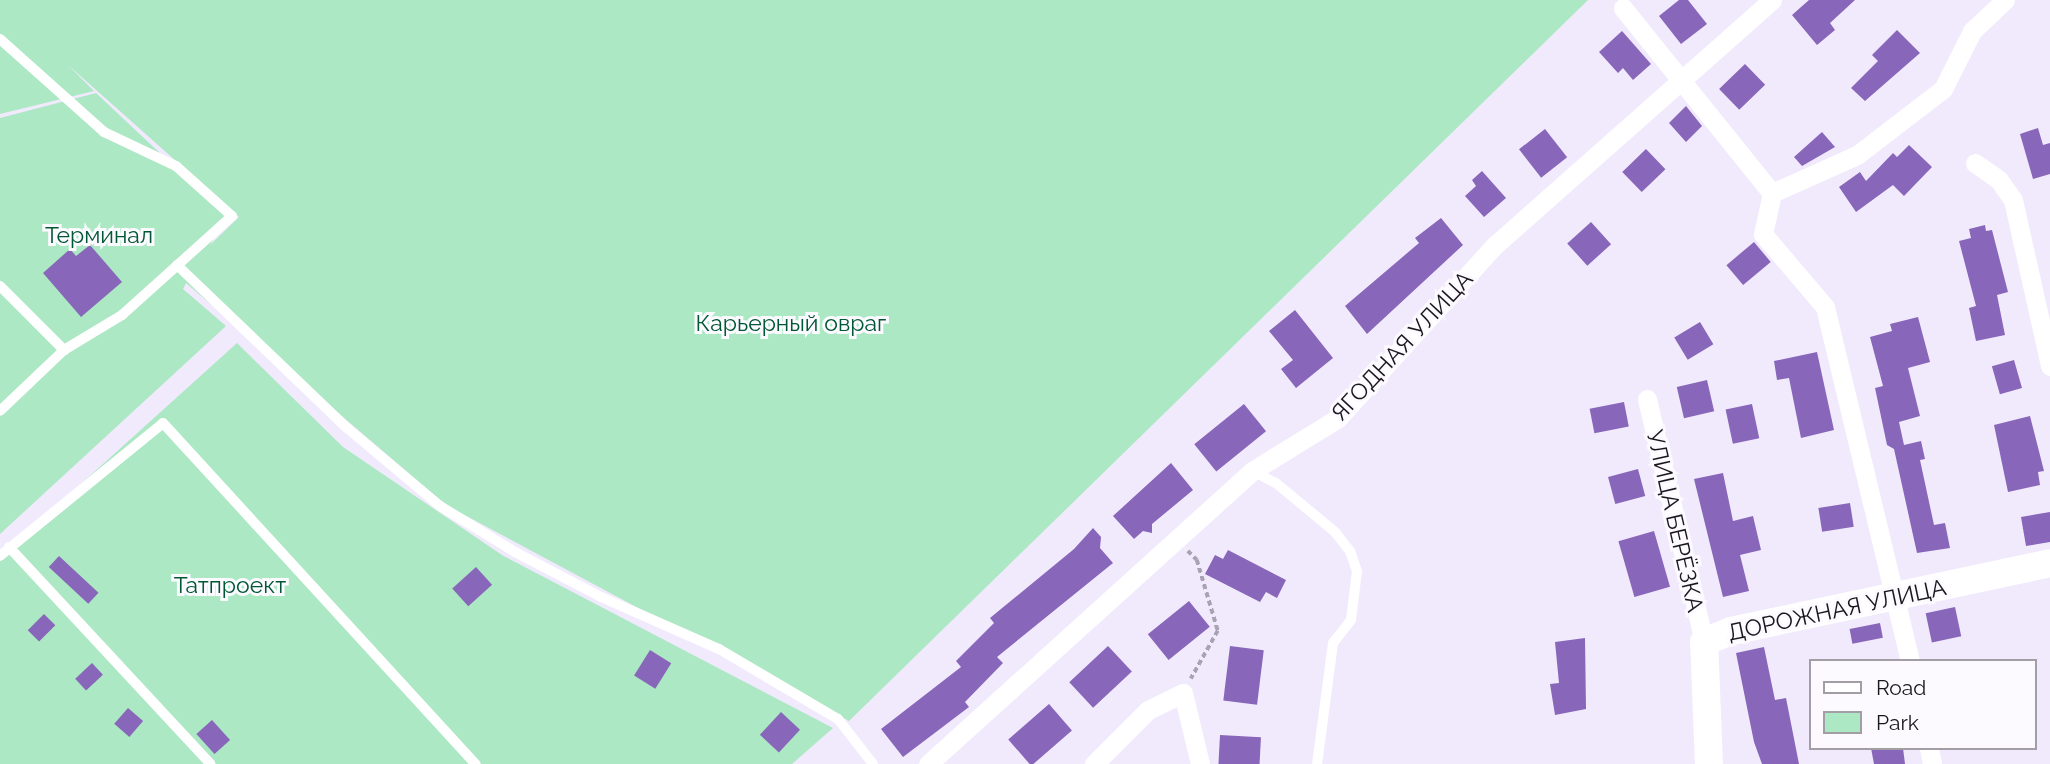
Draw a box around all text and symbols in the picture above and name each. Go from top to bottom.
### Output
park label: Терминал [45,221,153,249]
street label: ЯГОДНАЯ УЛИЦА [1325,265,1479,427]
park label: Карьерный овраг [696,309,886,337]
street label: УЛИЦА БЕРЁЗКА [1641,427,1709,615]
park label: Татпроект [174,571,286,599]
street label: ДОРОЖНАЯ УЛИЦА [1725,573,1949,647]
legend [1808,659,2036,750]
text: Road [1876,675,1926,700]
text: Park [1876,710,1919,735]

